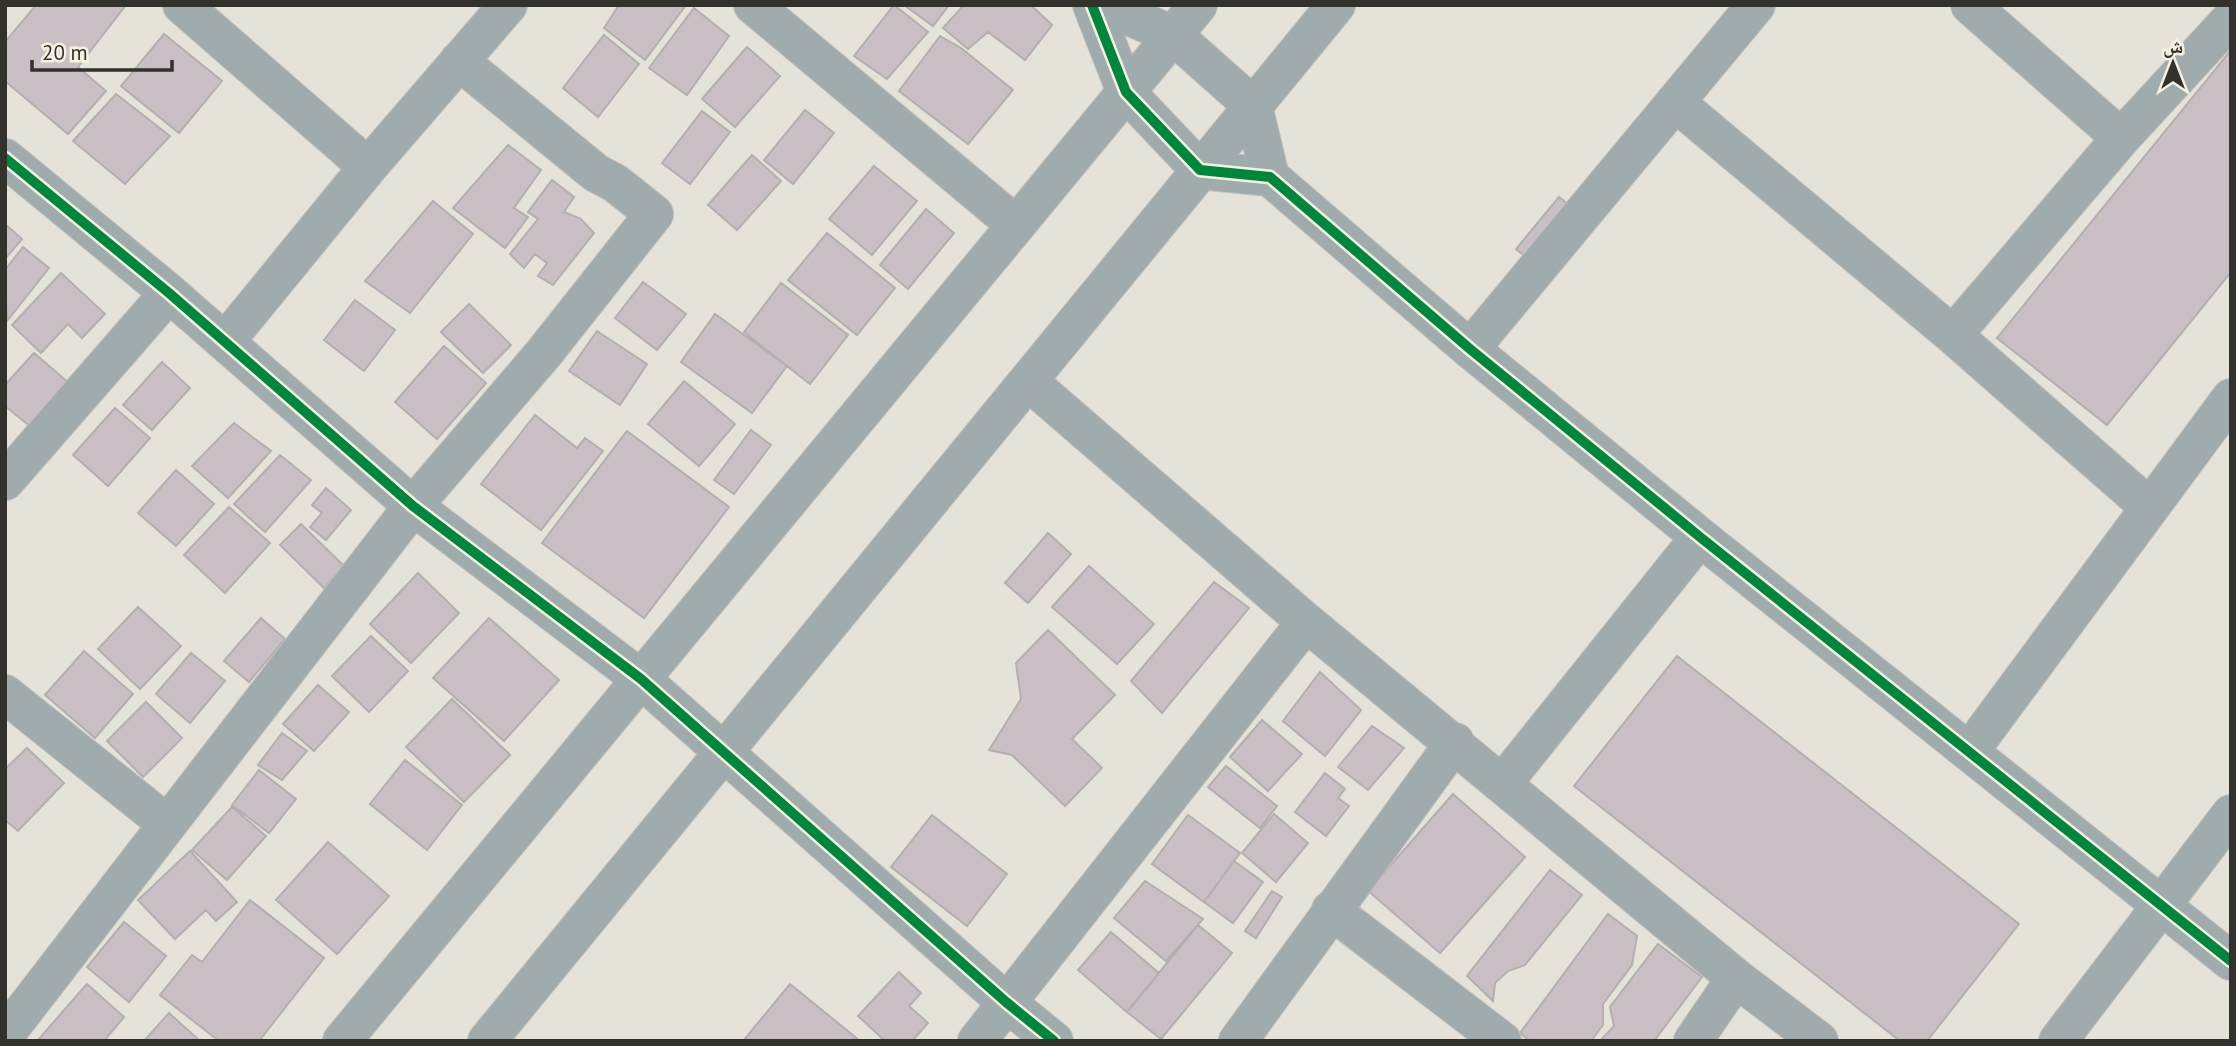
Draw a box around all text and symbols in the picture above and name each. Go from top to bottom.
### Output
scale bar [32,28,172,72]
north arrow [2138,28,2208,98]
text: ش [2163,34,2183,58]
text: 20 m [42,39,88,66]

